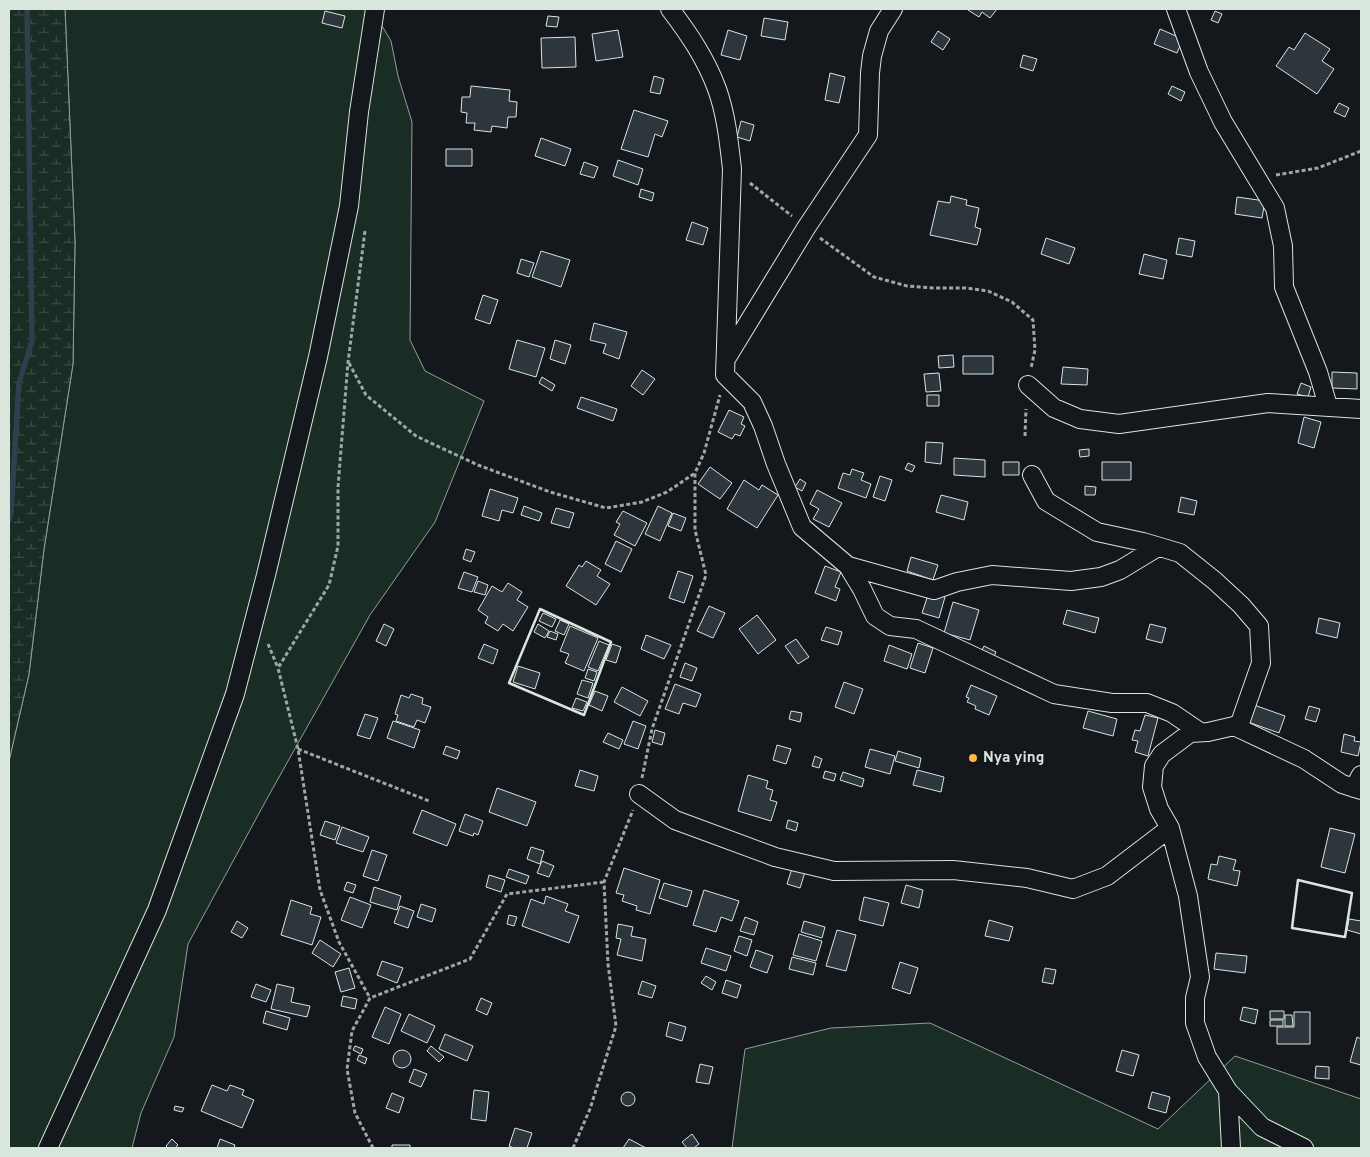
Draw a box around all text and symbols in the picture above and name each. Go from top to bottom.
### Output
place label: Nya ying [983,749,1044,768]
marker: Nya ying [967,752,979,764]

